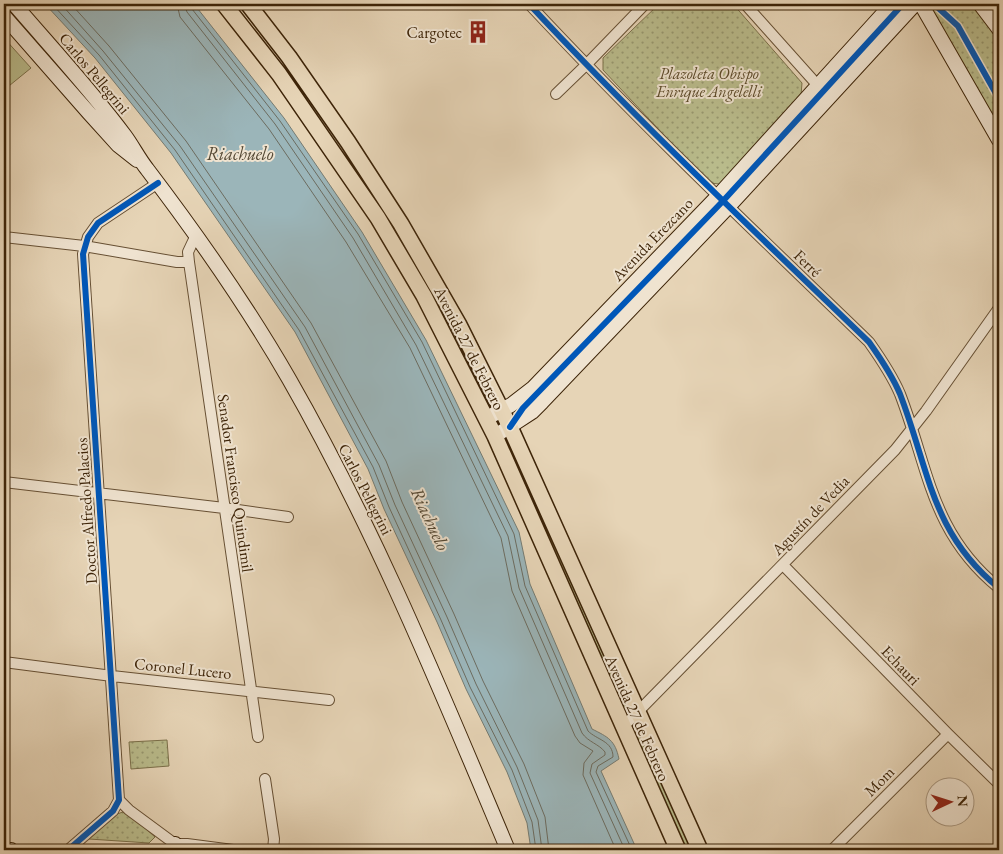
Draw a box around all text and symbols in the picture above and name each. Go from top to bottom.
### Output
building icon: Cargotec [465,19,491,45]
place label: Cargotec [406,22,462,43]
street label: Carlos Pellegrini [54,28,135,118]
park label: Plazoleta Obispo Enrique Angelelli [655,63,763,103]
water label: Riachuelo [206,142,274,165]
street label: Avenida Erezcano [606,193,698,286]
street label: Ferré [789,245,826,282]
street label: Avenida 27 de Febrero [429,282,510,414]
street label: Senador Francisco Quindimil [213,393,258,574]
street label: Doctor Alfredo Palacios [71,437,102,585]
street label: Carlos Pellegrini [333,440,398,539]
street label: Agustín de Vedia [766,470,854,561]
water label: Riachuelo [406,484,455,554]
street label: Echauri [877,641,925,690]
street label: Avenida 27 de Febrero [600,651,675,785]
street label: Coronel Lucero [133,653,233,684]
street label: Mom [860,761,899,801]
north arrow [926,776,976,826]
text: N [954,795,972,808]

